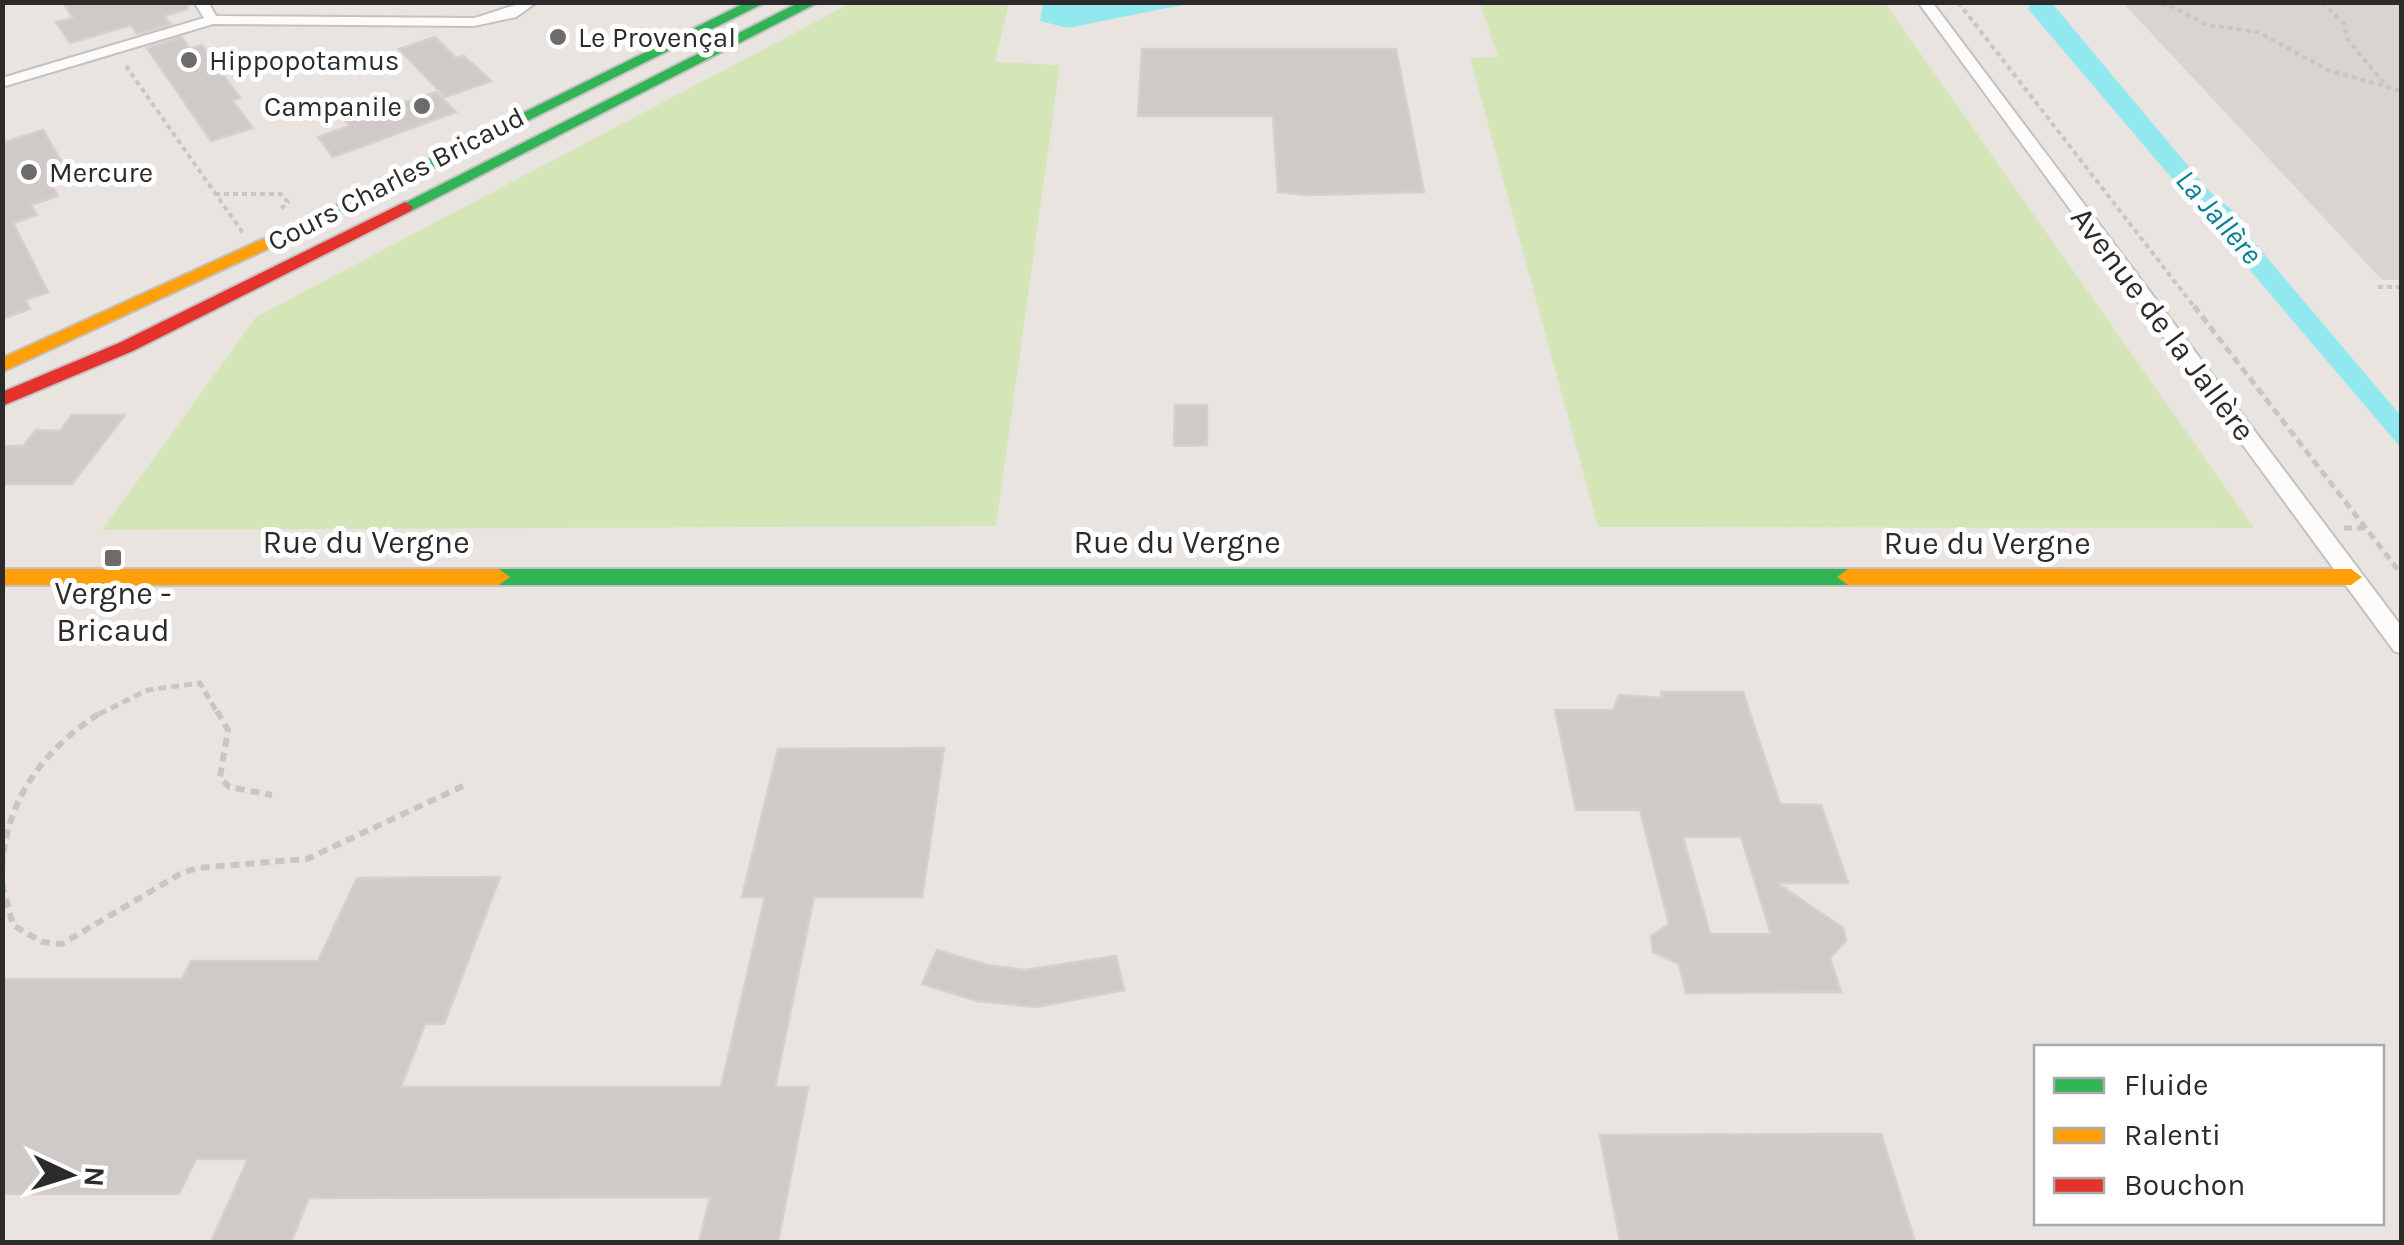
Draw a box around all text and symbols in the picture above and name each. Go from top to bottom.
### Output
place label: Le Provençal [578,21,736,54]
marker: Le Provençal [547,26,569,48]
place label: Hippopotamus [209,44,400,77]
marker: Hippopotamus [178,49,200,71]
place label: Campanile [264,90,402,123]
marker: Campanile [411,95,433,117]
street label: Cours Charles Bricaud [262,100,530,258]
place label: Mercure [49,156,153,189]
marker: Mercure [18,161,40,183]
water label: La Jallère [2168,162,2270,272]
street label: Avenue de la Jallère [2063,200,2263,448]
street label: Rue du Vergne [262,524,470,561]
street label: Rue du Vergne [1073,524,1281,561]
street label: Rue du Vergne [1883,525,2091,562]
marker: Vergne - Bricaud [102,547,124,569]
place label: Vergne - Bricaud [54,575,172,649]
legend [2034,1045,2384,1225]
text: Fluide [2124,1067,2208,1103]
text: Ralenti [2124,1117,2221,1153]
north arrow [20,1125,120,1225]
text: N [77,1166,112,1188]
text: Bouchon [2124,1167,2245,1203]

